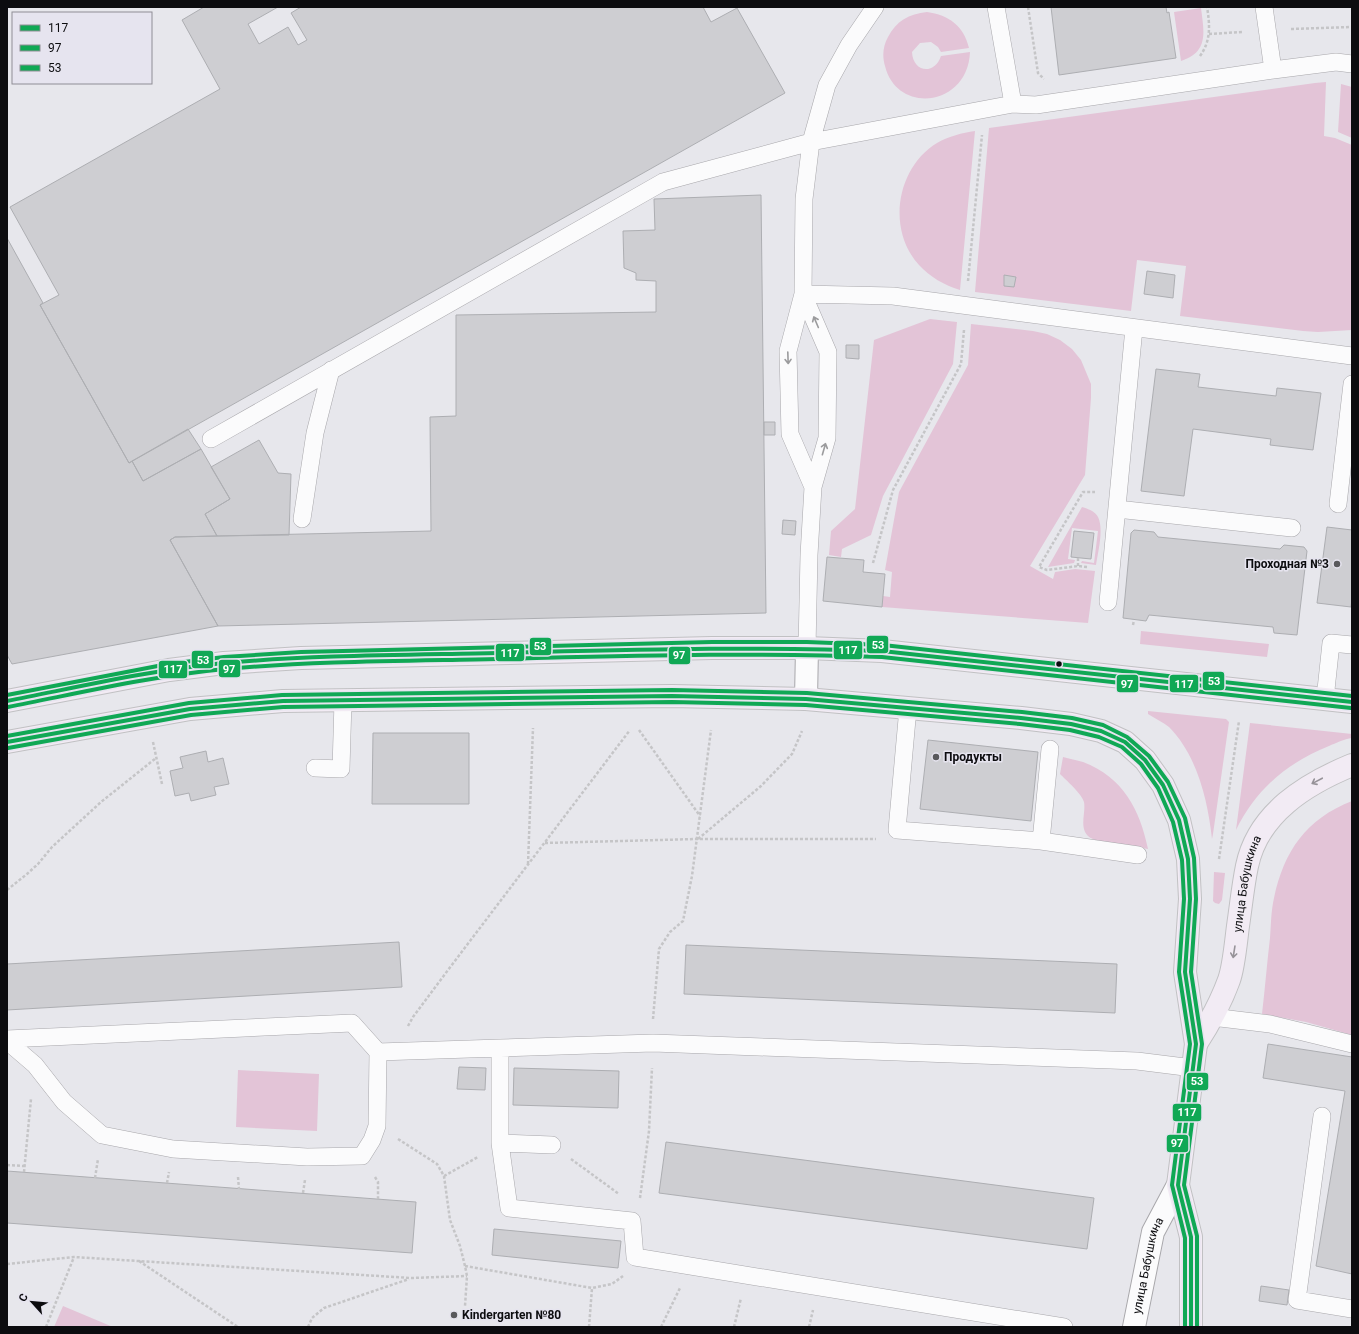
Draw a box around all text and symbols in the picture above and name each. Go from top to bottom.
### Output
legend [12,12,152,84]
text: 117 [48,21,68,35]
text: 97 [48,41,62,55]
text: 53 [48,61,62,75]
one-way arrow [811,317,819,329]
one-way arrow [784,351,792,364]
one-way arrow [821,443,828,456]
place label: Проходная №3 [1245,557,1329,571]
marker: Проходная №3 [1332,559,1342,569]
line badge: 53 [866,635,889,654]
line badge: 53 [529,637,552,656]
text: 53 [872,639,884,652]
text: 53 [534,640,546,653]
line badge: 117 [833,640,863,660]
line badge: 117 [495,643,525,662]
text: 117 [839,644,857,657]
line badge: 97 [668,646,691,665]
text: 117 [501,647,519,660]
text: 97 [673,649,685,662]
line badge: 53 [191,650,214,669]
text: 53 [197,654,209,667]
line badge: 97 [218,659,241,678]
unlabelled marker [1054,659,1064,669]
line badge: 117 [158,660,188,679]
text: 117 [164,663,182,676]
text: 97 [223,663,235,676]
line badge: 53 [1202,671,1225,691]
line badge: 97 [1116,674,1139,693]
line badge: 117 [1169,674,1199,693]
text: 53 [1208,675,1220,688]
text: 97 [1121,678,1133,691]
text: 117 [1175,678,1193,691]
place label: Продукты [944,750,1002,764]
marker: Продукты [931,752,941,762]
one-way arrow [1311,778,1323,785]
street label: улица Бабушкина [1230,833,1264,933]
one-way arrow [1230,945,1238,958]
line badge: 53 [1186,1072,1209,1091]
text: 53 [1191,1075,1203,1088]
line badge: 117 [1172,1103,1202,1122]
text: 117 [1178,1106,1196,1119]
line badge: 97 [1166,1134,1189,1153]
text: 97 [1171,1137,1183,1150]
street label: улица Бабушкина [1130,1215,1167,1315]
north arrow [12,1282,52,1322]
text: С [16,1292,31,1304]
place label: Kindergarten №80 [462,1308,561,1322]
marker: Kindergarten №80 [449,1310,459,1320]

